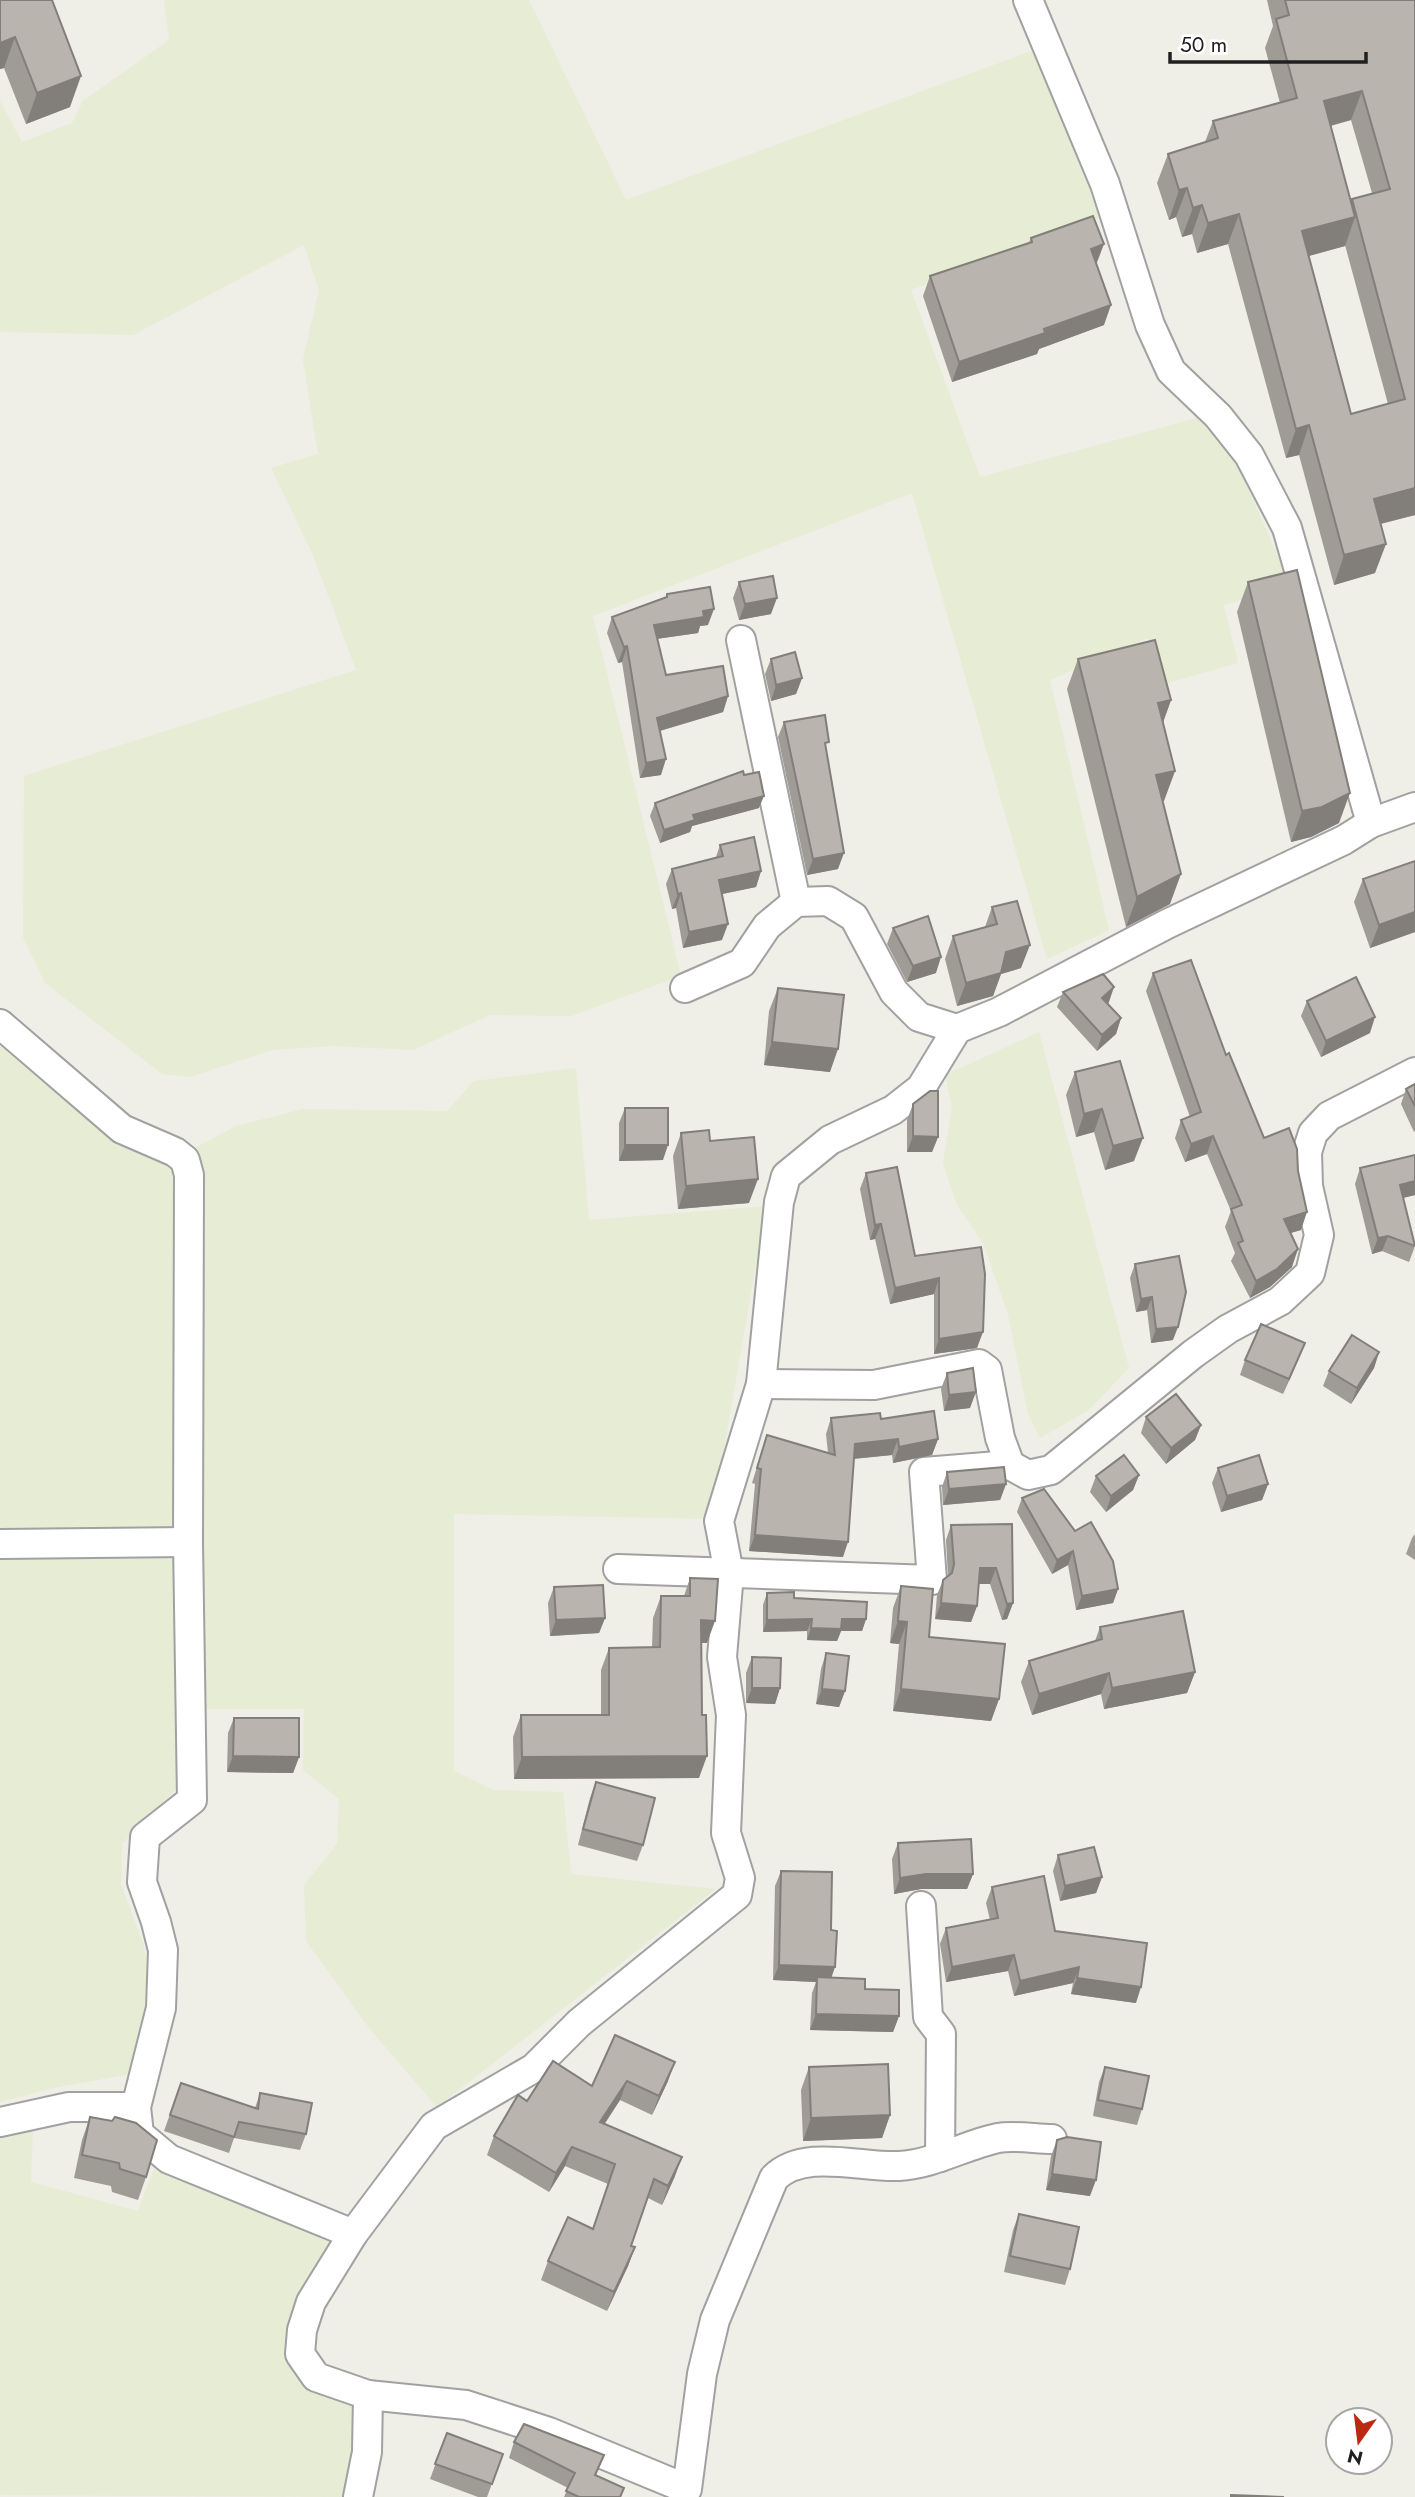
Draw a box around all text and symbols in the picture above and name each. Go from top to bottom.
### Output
scale bar [1170,21,1366,65]
text: 50 m [1180,30,1227,60]
north arrow [1324,2406,1394,2476]
text: N [1344,2442,1366,2472]

